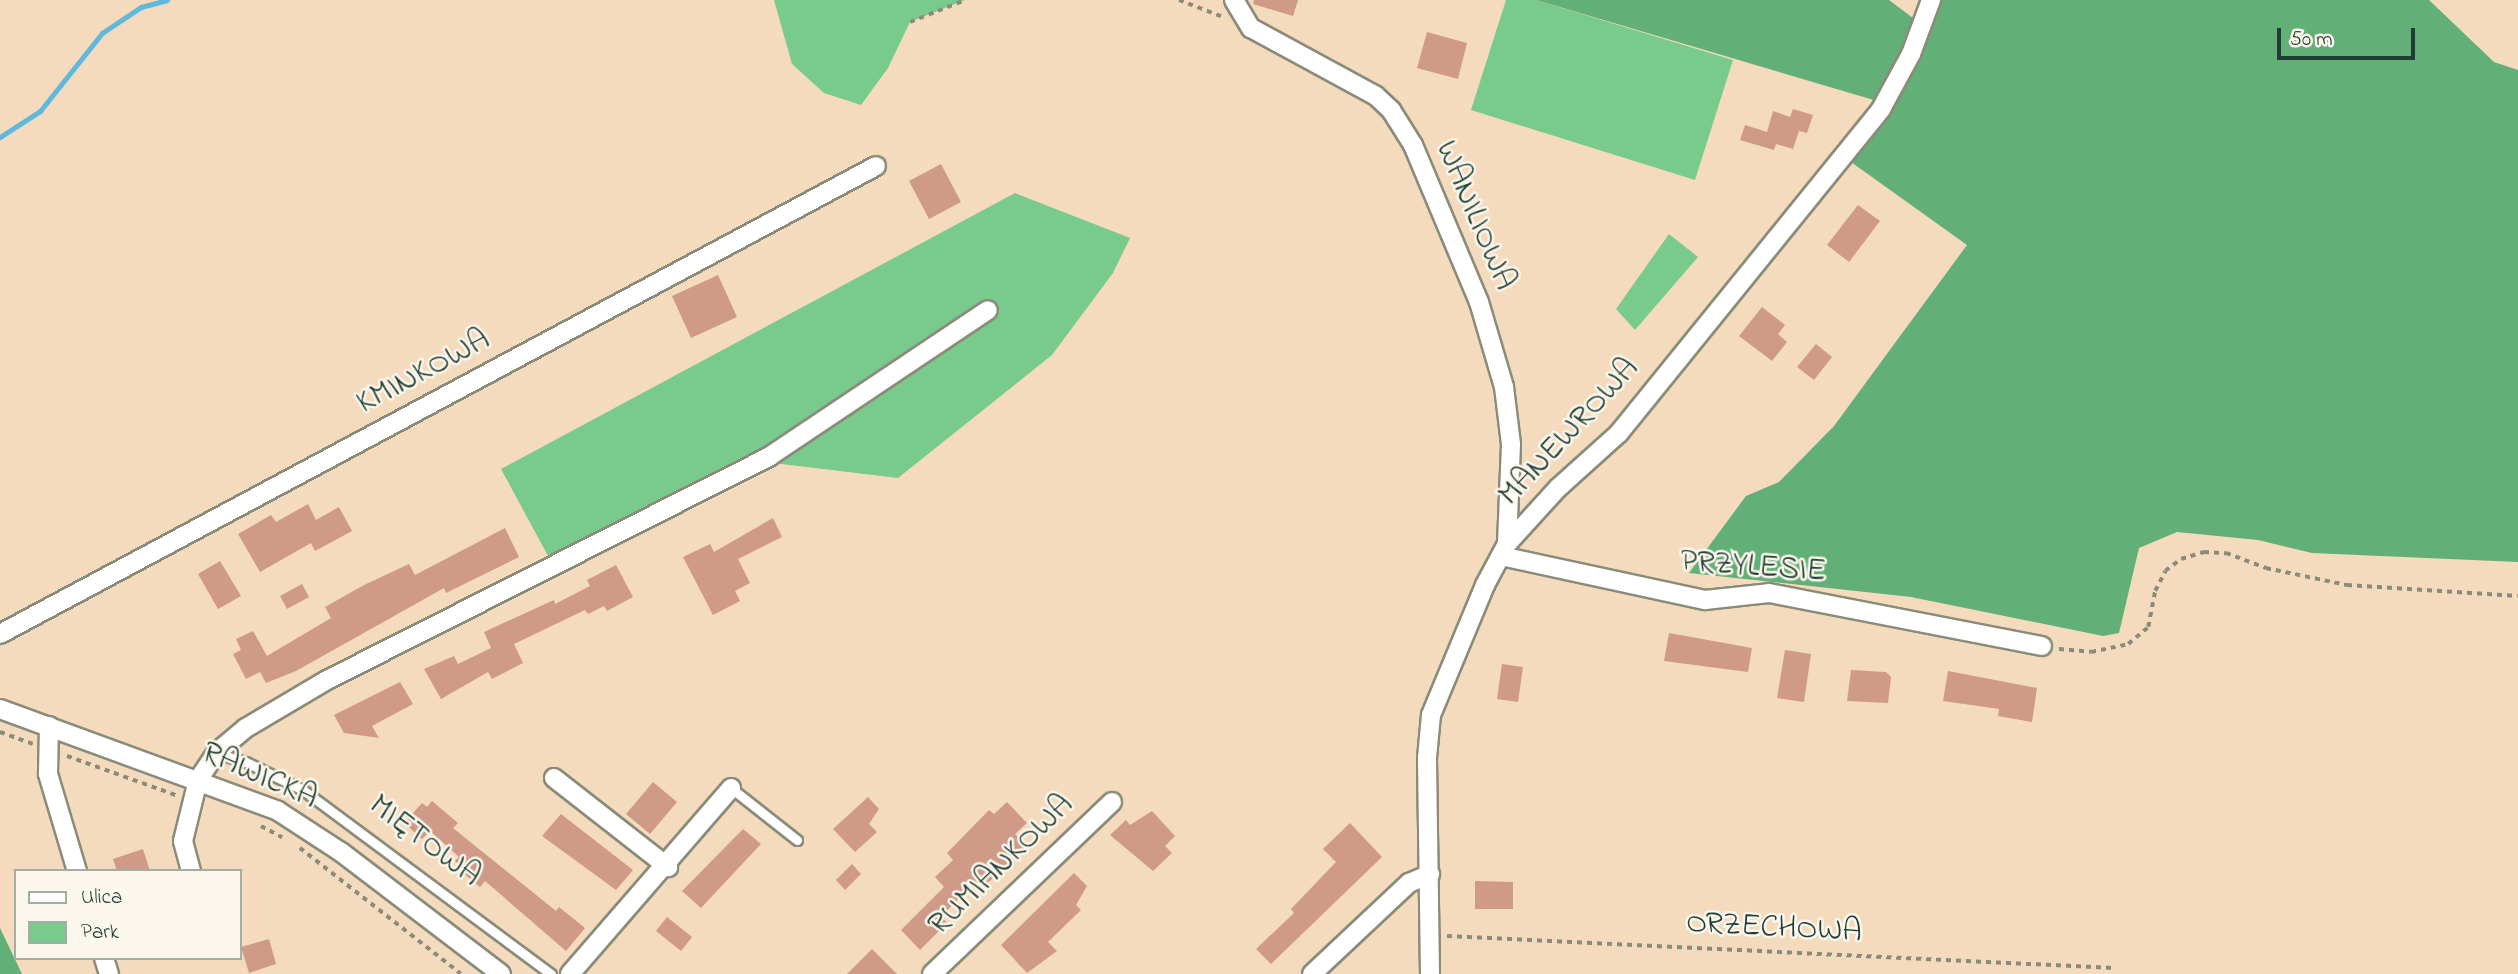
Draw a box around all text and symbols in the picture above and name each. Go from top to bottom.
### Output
scale bar [2280,14,2418,58]
text: 50 m [2290,25,2333,55]
street label: WANILIOWA [1425,136,1523,296]
street label: KMINKOWA [351,322,497,424]
street label: MANEWROWA [1492,351,1648,515]
street label: PRZYLESIE [1679,544,1827,592]
street label: RAWICKA [195,735,323,819]
street label: MIĘTOWA [360,787,488,897]
street label: RUMIANKOWA [921,787,1083,945]
legend [14,869,242,960]
text: Ulica [81,883,122,913]
street label: ORZECHOWA [1685,905,1863,953]
text: Park [81,918,119,948]

